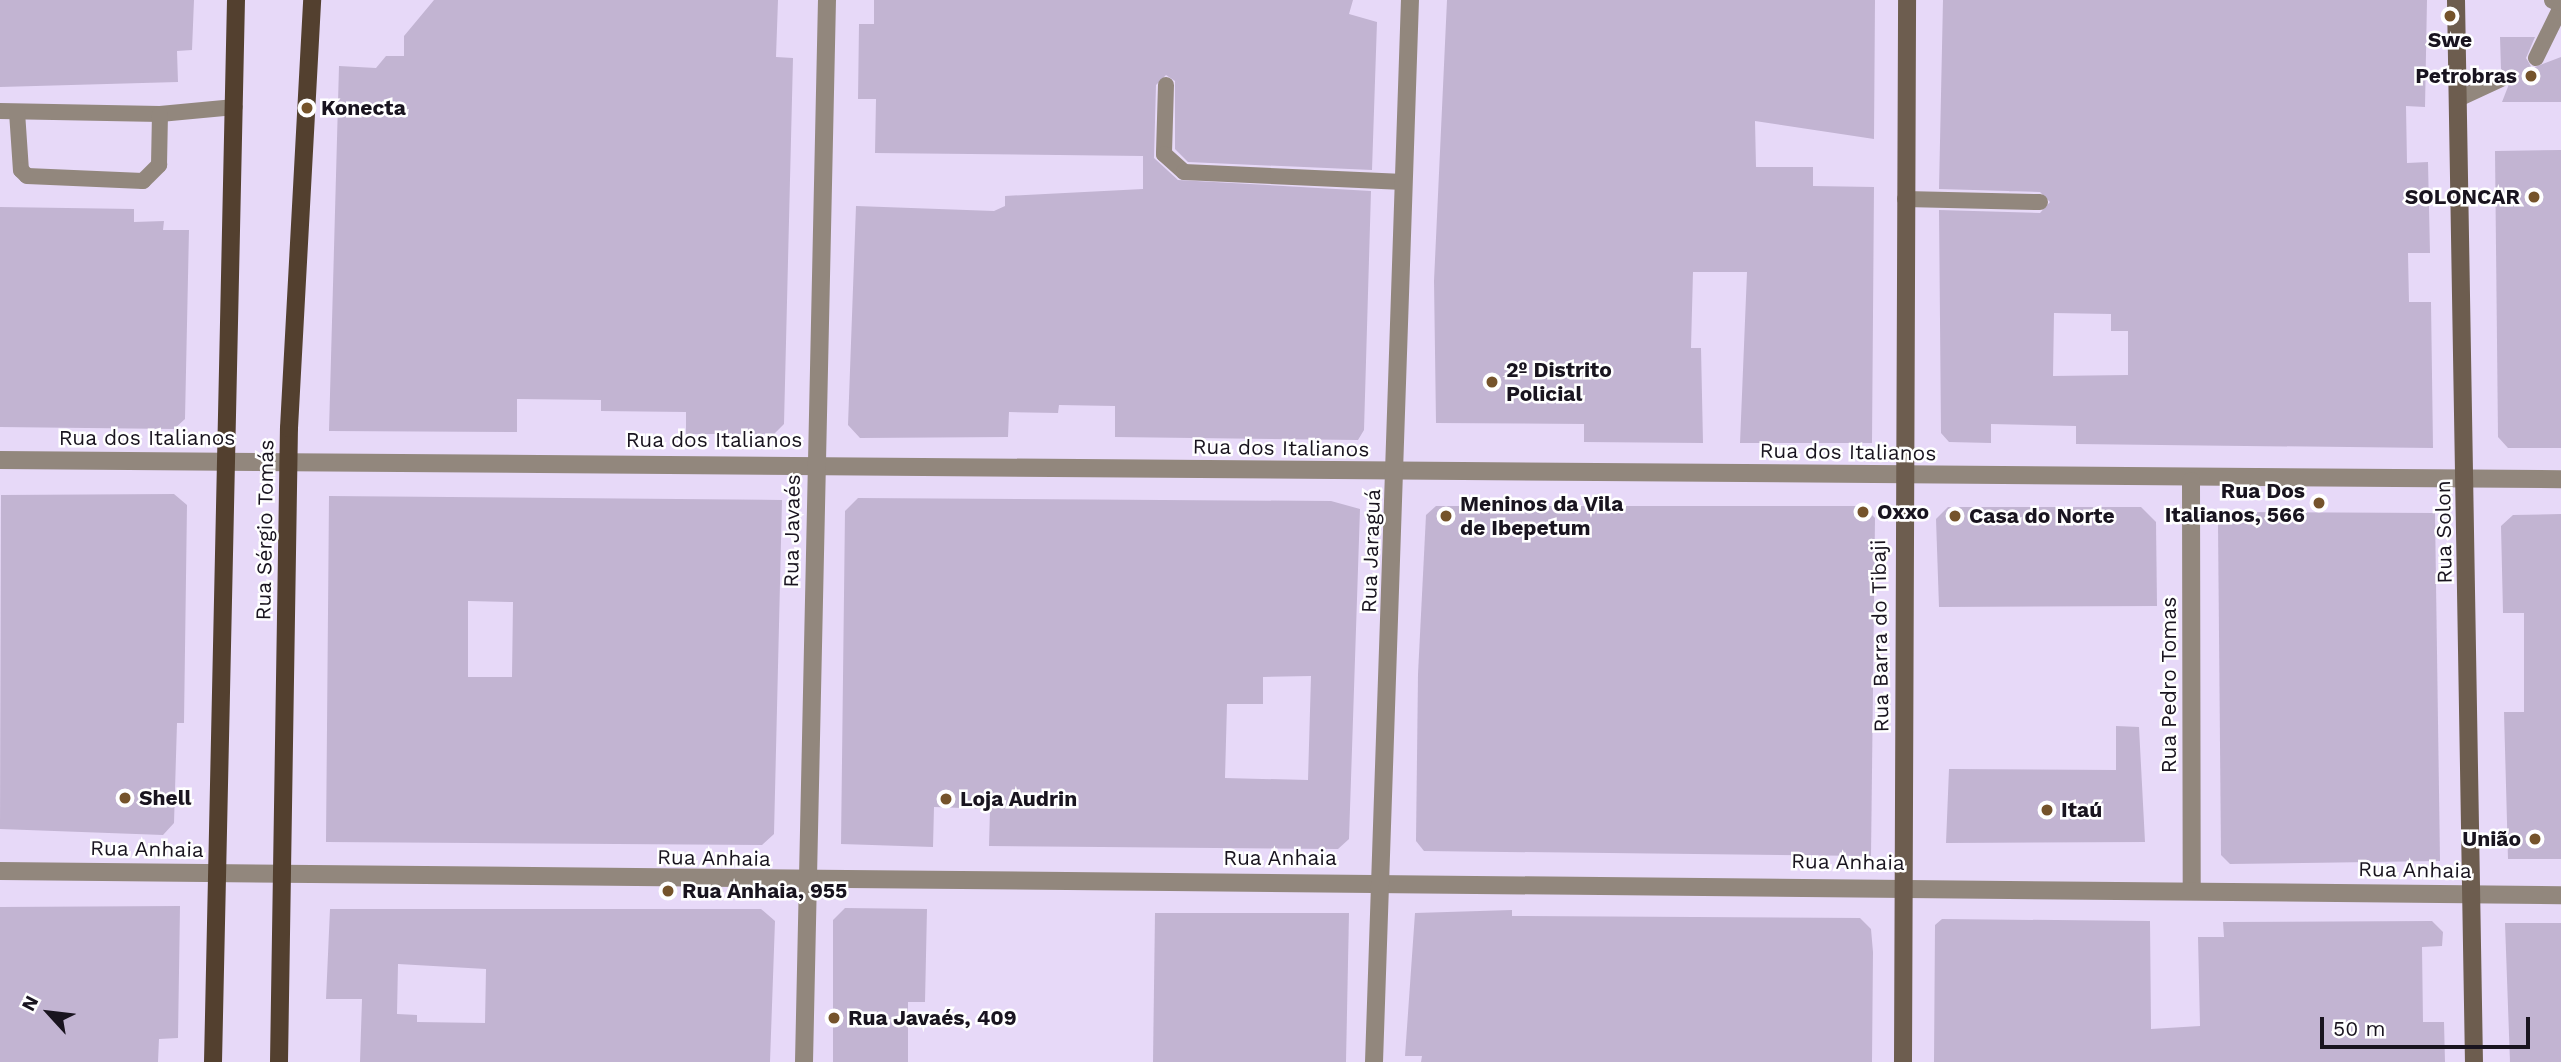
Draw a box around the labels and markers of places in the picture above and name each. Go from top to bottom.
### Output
marker: Swe [2442,8,2458,24]
place label: Swe [2428,27,2472,53]
place label: Petrobras [2415,63,2517,89]
marker: Petrobras [2523,68,2539,84]
place label: Konecta [321,95,406,121]
marker: Konecta [299,100,315,116]
place label: SOLONCAR [2405,184,2520,210]
marker: SOLONCAR [2526,189,2542,205]
place label: 2º Distrito Policial [1506,357,1612,407]
marker: 2º Distrito Policial [1484,374,1500,390]
place label: Rua Dos Italianos, 566 [2165,478,2305,528]
place label: Meninos da Vila de Ibepetum [1460,491,1624,541]
marker: Rua Dos Italianos, 566 [2311,495,2327,511]
place label: Oxxo [1877,499,1929,525]
place label: Casa do Norte [1969,503,2115,529]
marker: Oxxo [1855,504,1871,520]
marker: Meninos da Vila de Ibepetum [1438,508,1454,524]
marker: Casa do Norte [1947,508,1963,524]
place label: Shell [139,785,191,811]
place label: Loja Audrin [960,786,1078,812]
marker: Shell [117,790,133,806]
marker: Loja Audrin [938,791,954,807]
place label: Itaú [2061,797,2102,823]
marker: Itaú [2039,802,2055,818]
place label: União [2462,826,2521,852]
marker: União [2527,831,2543,847]
place label: Rua Anhaia, 955 [682,878,848,904]
marker: Rua Anhaia, 955 [660,883,676,899]
place label: Rua Javaés, 409 [848,1005,1017,1031]
marker: Rua Javaés, 409 [826,1010,842,1026]

